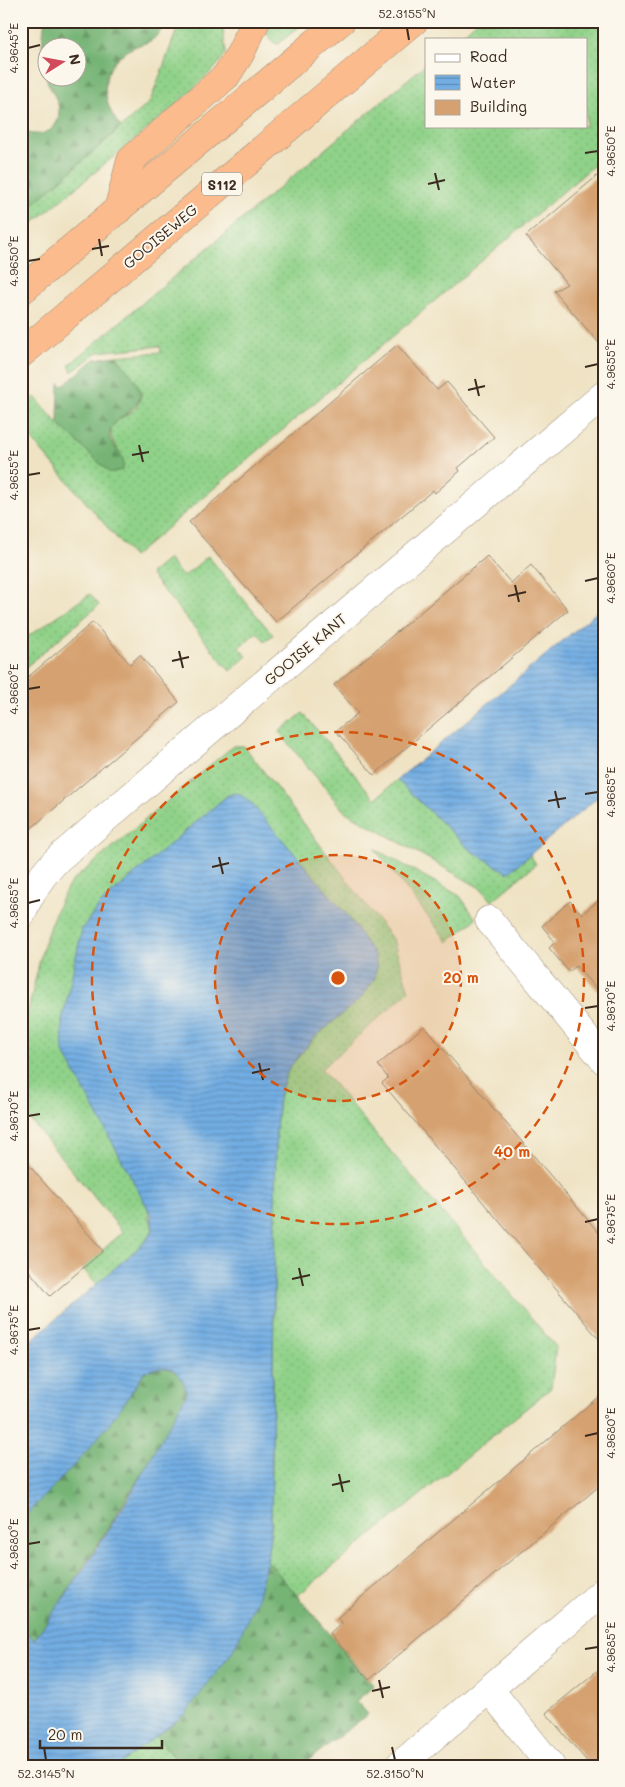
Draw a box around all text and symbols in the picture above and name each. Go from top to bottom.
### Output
text: 52.3155°N [378,5,436,21]
text: 4.9645°E [5,23,21,73]
north arrow [38,38,88,88]
legend [425,38,588,128]
text: Road [470,46,507,66]
text: N [65,52,86,66]
text: Water [470,72,516,92]
text: Building [470,96,527,116]
text: 4.9650°E [602,125,618,176]
road number: S112 [202,172,242,195]
street label: GOOISEWEG [119,199,201,273]
text: 4.9650°E [5,235,21,286]
text: 4.9655°E [602,339,618,389]
text: 4.9655°E [5,450,21,500]
text: 4.9660°E [602,552,618,604]
street label: GOOISE KANT [259,608,351,690]
text: 4.9660°E [5,663,21,715]
text: 4.9665°E [602,767,618,817]
text: 4.9665°E [5,878,21,928]
text: 20 m [443,967,479,987]
centre of rings [329,969,347,987]
text: 4.9670°E [602,981,618,1031]
text: 4.9670°E [5,1091,21,1141]
text: 40 m [494,1141,530,1161]
text: 4.9675°E [602,1194,618,1244]
text: 4.9675°E [5,1305,21,1355]
text: 4.9680°E [602,1407,618,1459]
text: 4.9680°E [5,1518,21,1570]
text: 4.9685°E [602,1622,618,1672]
scale bar [40,1717,162,1749]
text: 20 m [48,1724,82,1744]
text: 52.3145°N [17,1765,75,1781]
text: 52.3150°N [366,1765,424,1781]

